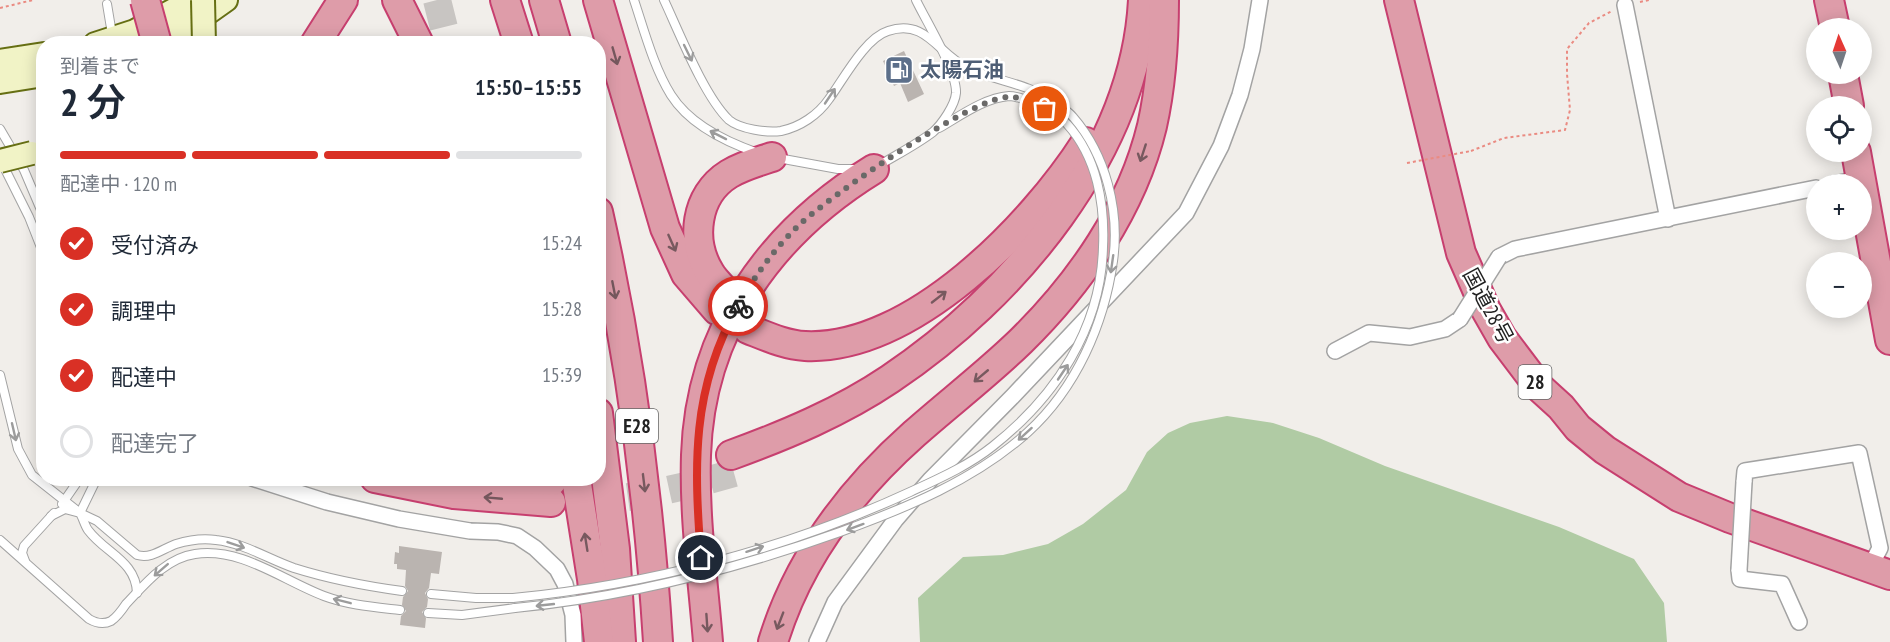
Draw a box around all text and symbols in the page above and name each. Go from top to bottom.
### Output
north arrow [1806,18,1872,84]
map controls [1806,18,1872,318]
one-way arrow [683,43,695,61]
one-way arrow [610,46,621,65]
text: 到着まで [60,53,140,79]
fuel station icon: 太陽石油 [883,54,915,86]
place label: 太陽石油 [920,56,1004,83]
text: 15:50–15:55 [475,73,582,101]
text: 2 分 [60,76,126,127]
pin [1019,83,1070,134]
one-way arrow [824,88,836,105]
icon: bag [1028,92,1061,125]
button: locate [1806,96,1872,162]
one-way arrow [709,129,727,140]
one-way arrow [1137,143,1148,162]
text: 配達中 · 120 m [60,171,177,197]
button: + [1806,174,1872,240]
icon: check [60,227,93,260]
text: 15:24 [542,230,582,256]
text: 受付済み [111,231,199,259]
one-way arrow [666,233,678,251]
button: − [1806,252,1872,318]
one-way arrow [1107,253,1118,273]
street label: 国道28号 [1457,263,1520,348]
courier [708,276,768,336]
one-way arrow [609,280,620,300]
icon: bike [722,290,755,323]
one-way arrow [931,290,947,303]
icon: check [60,293,93,326]
text: 15:28 [542,296,582,322]
text: 調理中 [111,297,177,325]
icon: check [60,359,93,392]
text: 15:39 [542,362,582,388]
text: 配達中 [111,363,177,391]
one-way arrow [1057,364,1069,381]
road number: 28 [1518,365,1552,399]
one-way arrow [974,369,989,383]
road number: E28 [616,409,658,443]
one-way arrow [8,422,20,441]
one-way arrow [1018,427,1033,441]
text: 配達完了 [111,429,199,457]
one-way arrow [639,473,650,492]
one-way arrow [484,492,504,503]
one-way arrow [847,522,865,533]
pin [675,532,726,583]
one-way arrow [581,533,592,553]
one-way arrow [226,540,245,551]
icon: home [684,541,717,574]
one-way arrow [745,543,764,554]
one-way arrow [154,563,169,577]
one-way arrow [333,594,352,606]
one-way arrow [536,600,555,611]
one-way arrow [774,611,785,630]
one-way arrow [701,613,712,633]

